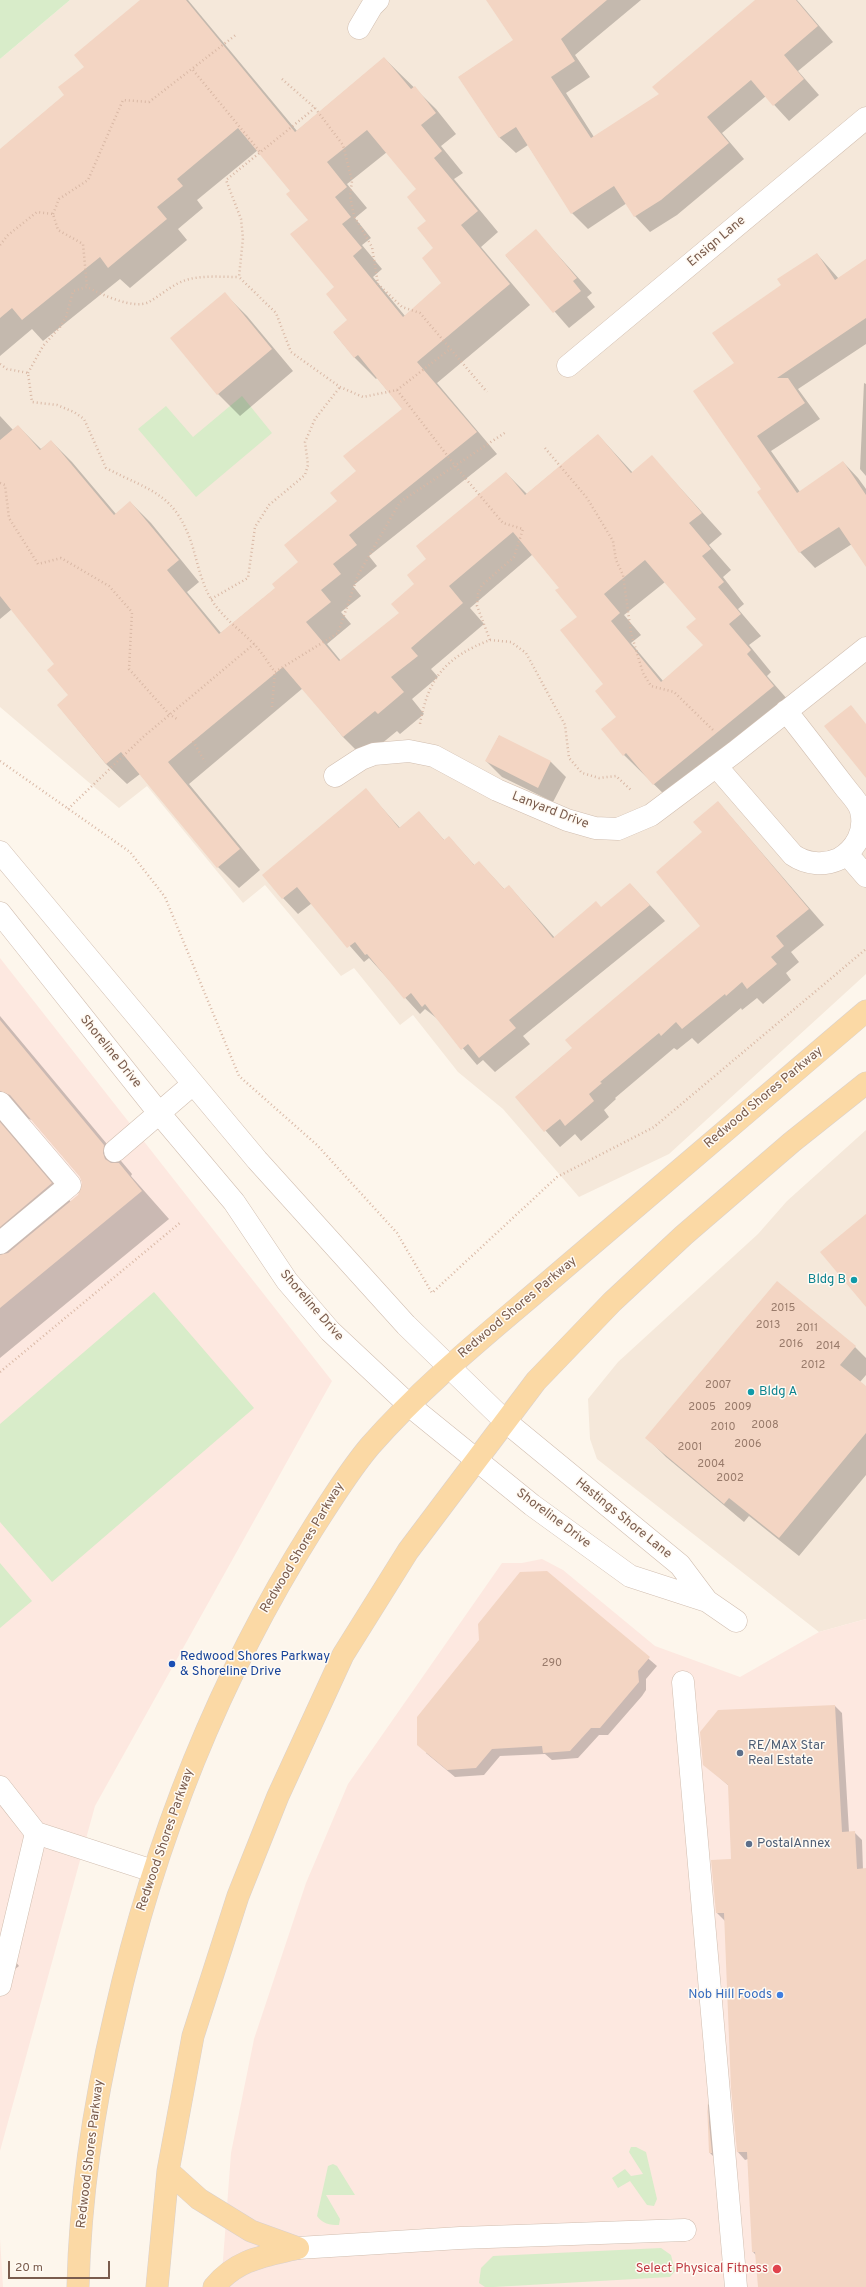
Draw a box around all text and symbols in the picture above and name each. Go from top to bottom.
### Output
street label: Ensign Lane [685,213,749,271]
street label: Lanyard Drive [509,789,591,833]
street label: Shoreline Drive [76,1012,144,1092]
street label: Redwood Shores Parkway [702,1044,826,1152]
street label: Redwood Shores Parkway [456,1254,580,1362]
street label: Shoreline Drive [276,1267,346,1345]
place label: Bldg B [808,1272,846,1288]
marker: Bldg B [849,1275,859,1285]
house number: 2015 [771,1302,795,1316]
house number: 2013 [756,1319,780,1333]
house number: 2011 [796,1322,818,1336]
house number: 2016 [779,1338,803,1352]
house number: 2014 [816,1340,840,1354]
house number: 2012 [801,1359,825,1373]
house number: 2007 [705,1379,731,1393]
place label: Bldg A [759,1384,797,1400]
marker: Bldg A [746,1387,756,1397]
house number: 2005 [688,1401,716,1415]
house number: 2009 [724,1401,752,1415]
house number: 2008 [751,1419,779,1433]
house number: 2010 [711,1421,735,1435]
house number: 2006 [734,1438,762,1452]
house number: 2001 [678,1441,702,1455]
house number: 2004 [697,1458,725,1472]
house number: 2002 [716,1472,744,1486]
street label: Hastings Shore Lane [572,1475,674,1563]
street label: Redwood Shores Parkway [258,1480,348,1616]
street label: Shoreline Drive [513,1486,593,1552]
place label: Redwood Shores Parkway & Shoreline Drive [180,1649,330,1680]
house number: 290 [542,1657,562,1671]
marker: Redwood Shores Parkway & Shoreline Drive [167,1659,177,1669]
place label: RE/MAX Star Real Estate [748,1738,825,1769]
marker: RE/MAX Star Real Estate [735,1748,745,1758]
street label: Redwood Shores Parkway [134,1767,198,1913]
place label: PostalAnnex [757,1836,831,1852]
marker: PostalAnnex [744,1839,754,1849]
place label: Nob Hill Foods [688,1987,772,2003]
marker: Nob Hill Foods [775,1990,785,2000]
street label: Redwood Shores Parkway [74,2079,108,2229]
scale bar [10,2253,112,2279]
text: 20 m [15,2260,43,2276]
place label: Select Physical Fitness [636,2261,768,2277]
marker: Select Physical Fitness [771,2263,783,2275]

